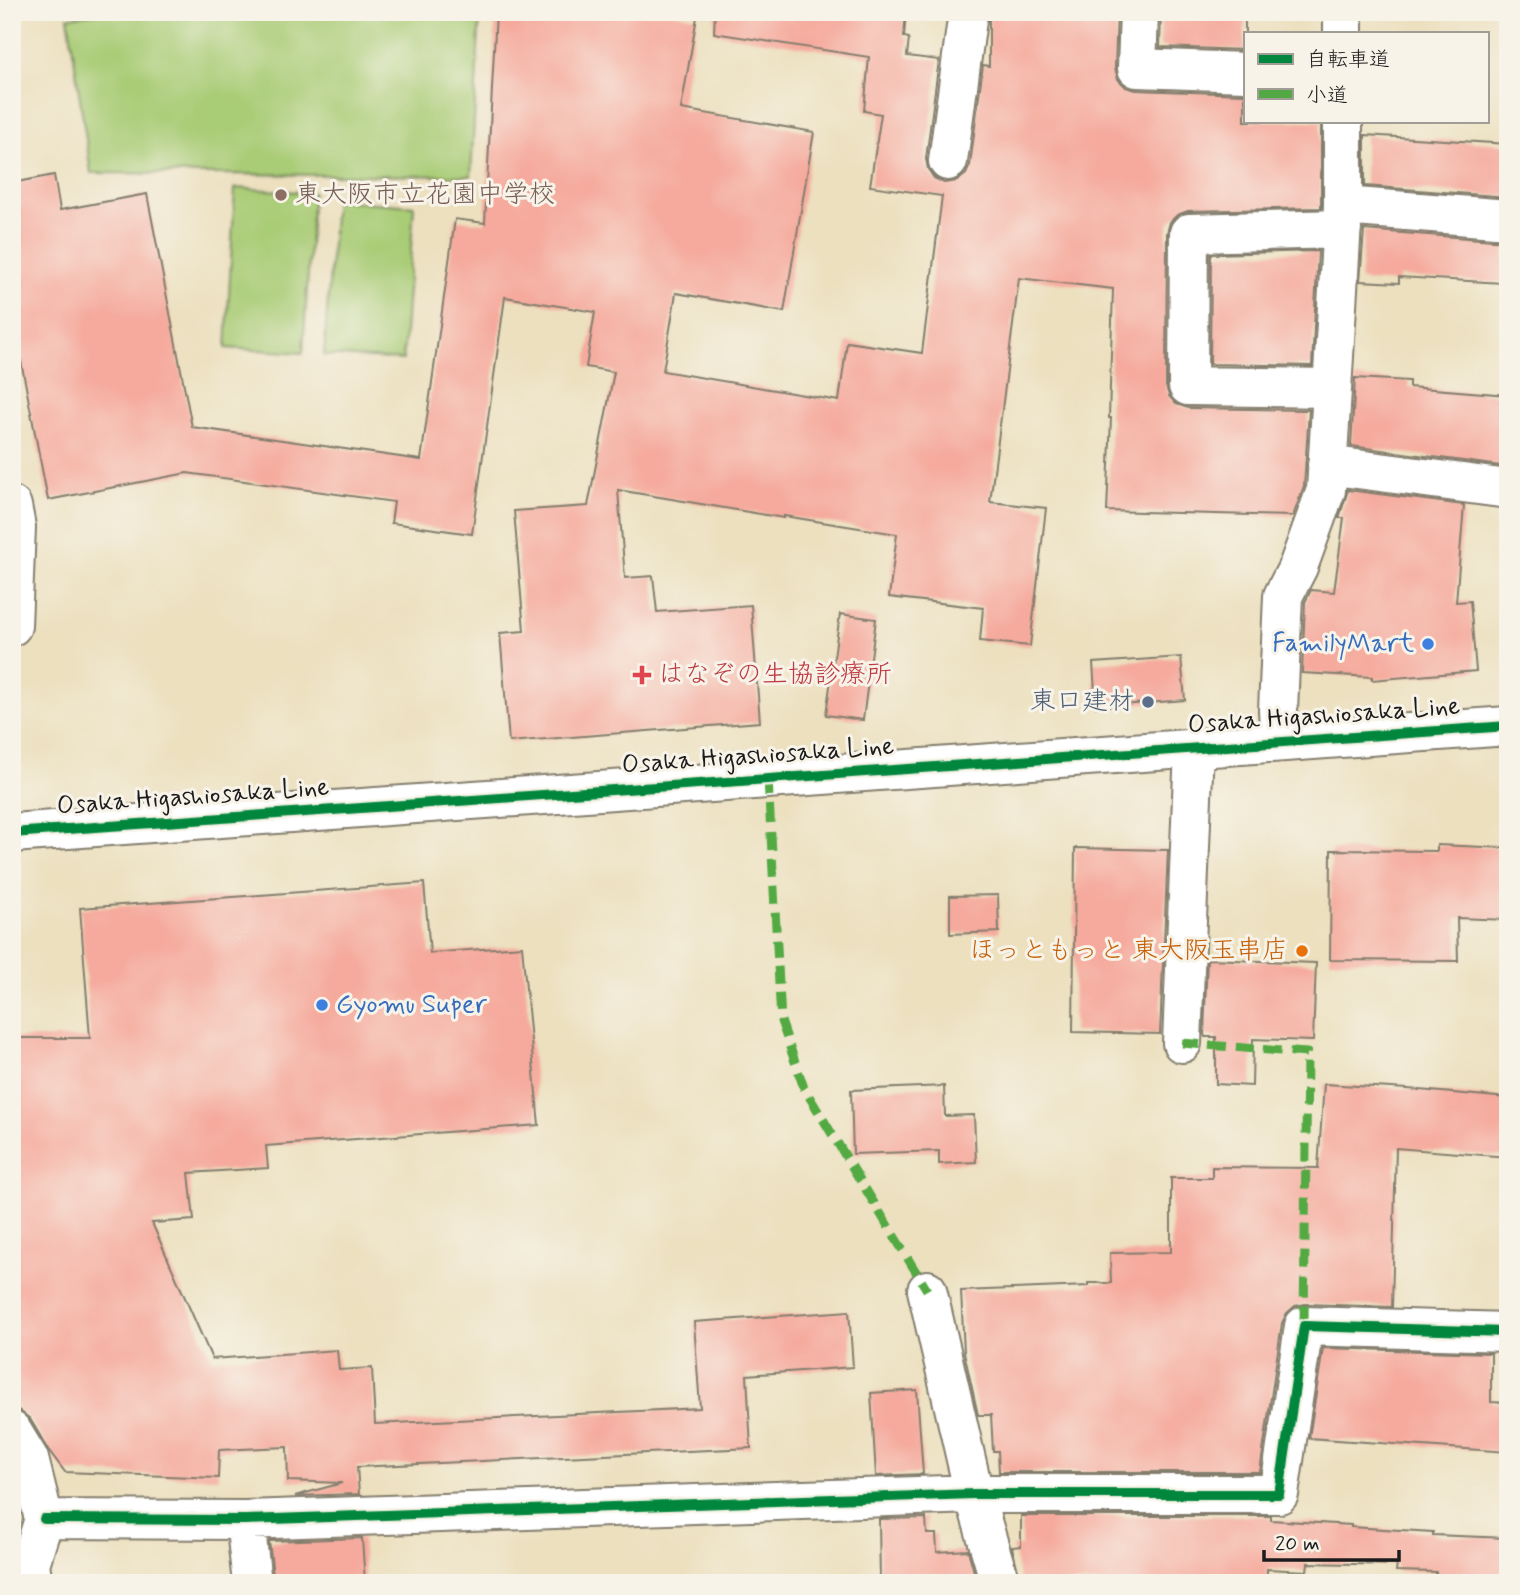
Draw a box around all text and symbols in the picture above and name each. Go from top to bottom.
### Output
legend [1244,32,1488,122]
text: 自転車道 [1306,46,1390,74]
text: 小道 [1306,82,1348,110]
place label: 東大阪市立花園中学校 [295,178,555,212]
marker: 東大阪市立花園中学校 [273,187,289,203]
place label: FamilyMart [1272,627,1414,661]
marker: FamilyMart [1420,636,1436,652]
place label: はなぞの生協診療所 [658,658,892,692]
marker: はなぞの生協診療所 [632,665,652,685]
place label: 東口建材 [1030,685,1134,719]
street label: Osaka Higashiosaka Line [1187,690,1461,742]
marker: 東口建材 [1140,694,1156,710]
street label: Osaka Higashiosaka Line [621,730,895,782]
street label: Osaka Higashiosaka Line [56,771,330,823]
place label: ほっともっと 東大阪玉串店 [969,934,1288,968]
marker: ほっともっと 東大阪玉串店 [1294,943,1310,959]
place label: Gyomu Super [336,988,488,1022]
marker: Gyomu Super [314,997,330,1013]
scale bar [1264,1518,1399,1562]
text: 20 m [1275,1530,1320,1558]

